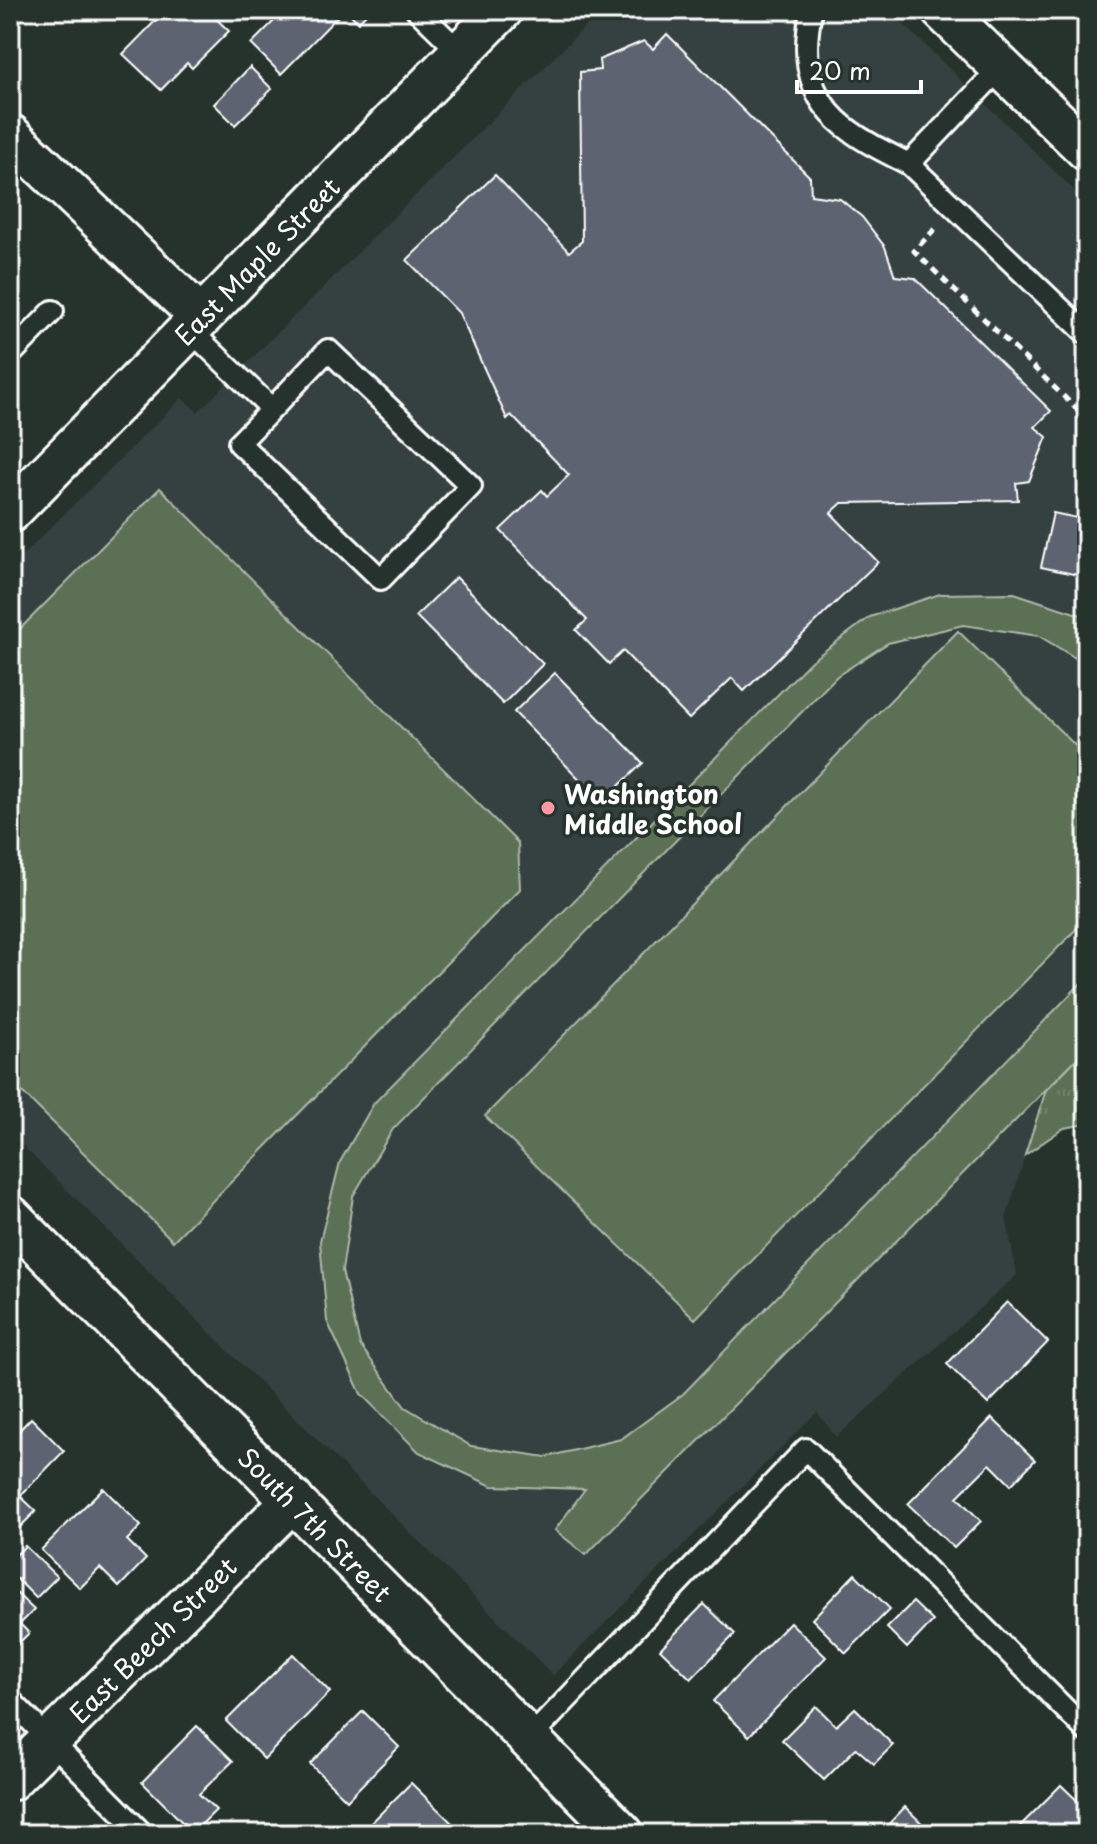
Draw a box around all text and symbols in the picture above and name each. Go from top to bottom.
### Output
scale bar [797,44,921,94]
text: 20 m [809,52,871,88]
street label: East Maple Street [165,168,348,354]
place label: Washington Middle School [564,774,742,843]
marker: Washington Middle School [539,799,557,817]
street label: South 7th Street [230,1438,401,1610]
street label: East Beech Street [60,1547,245,1731]

